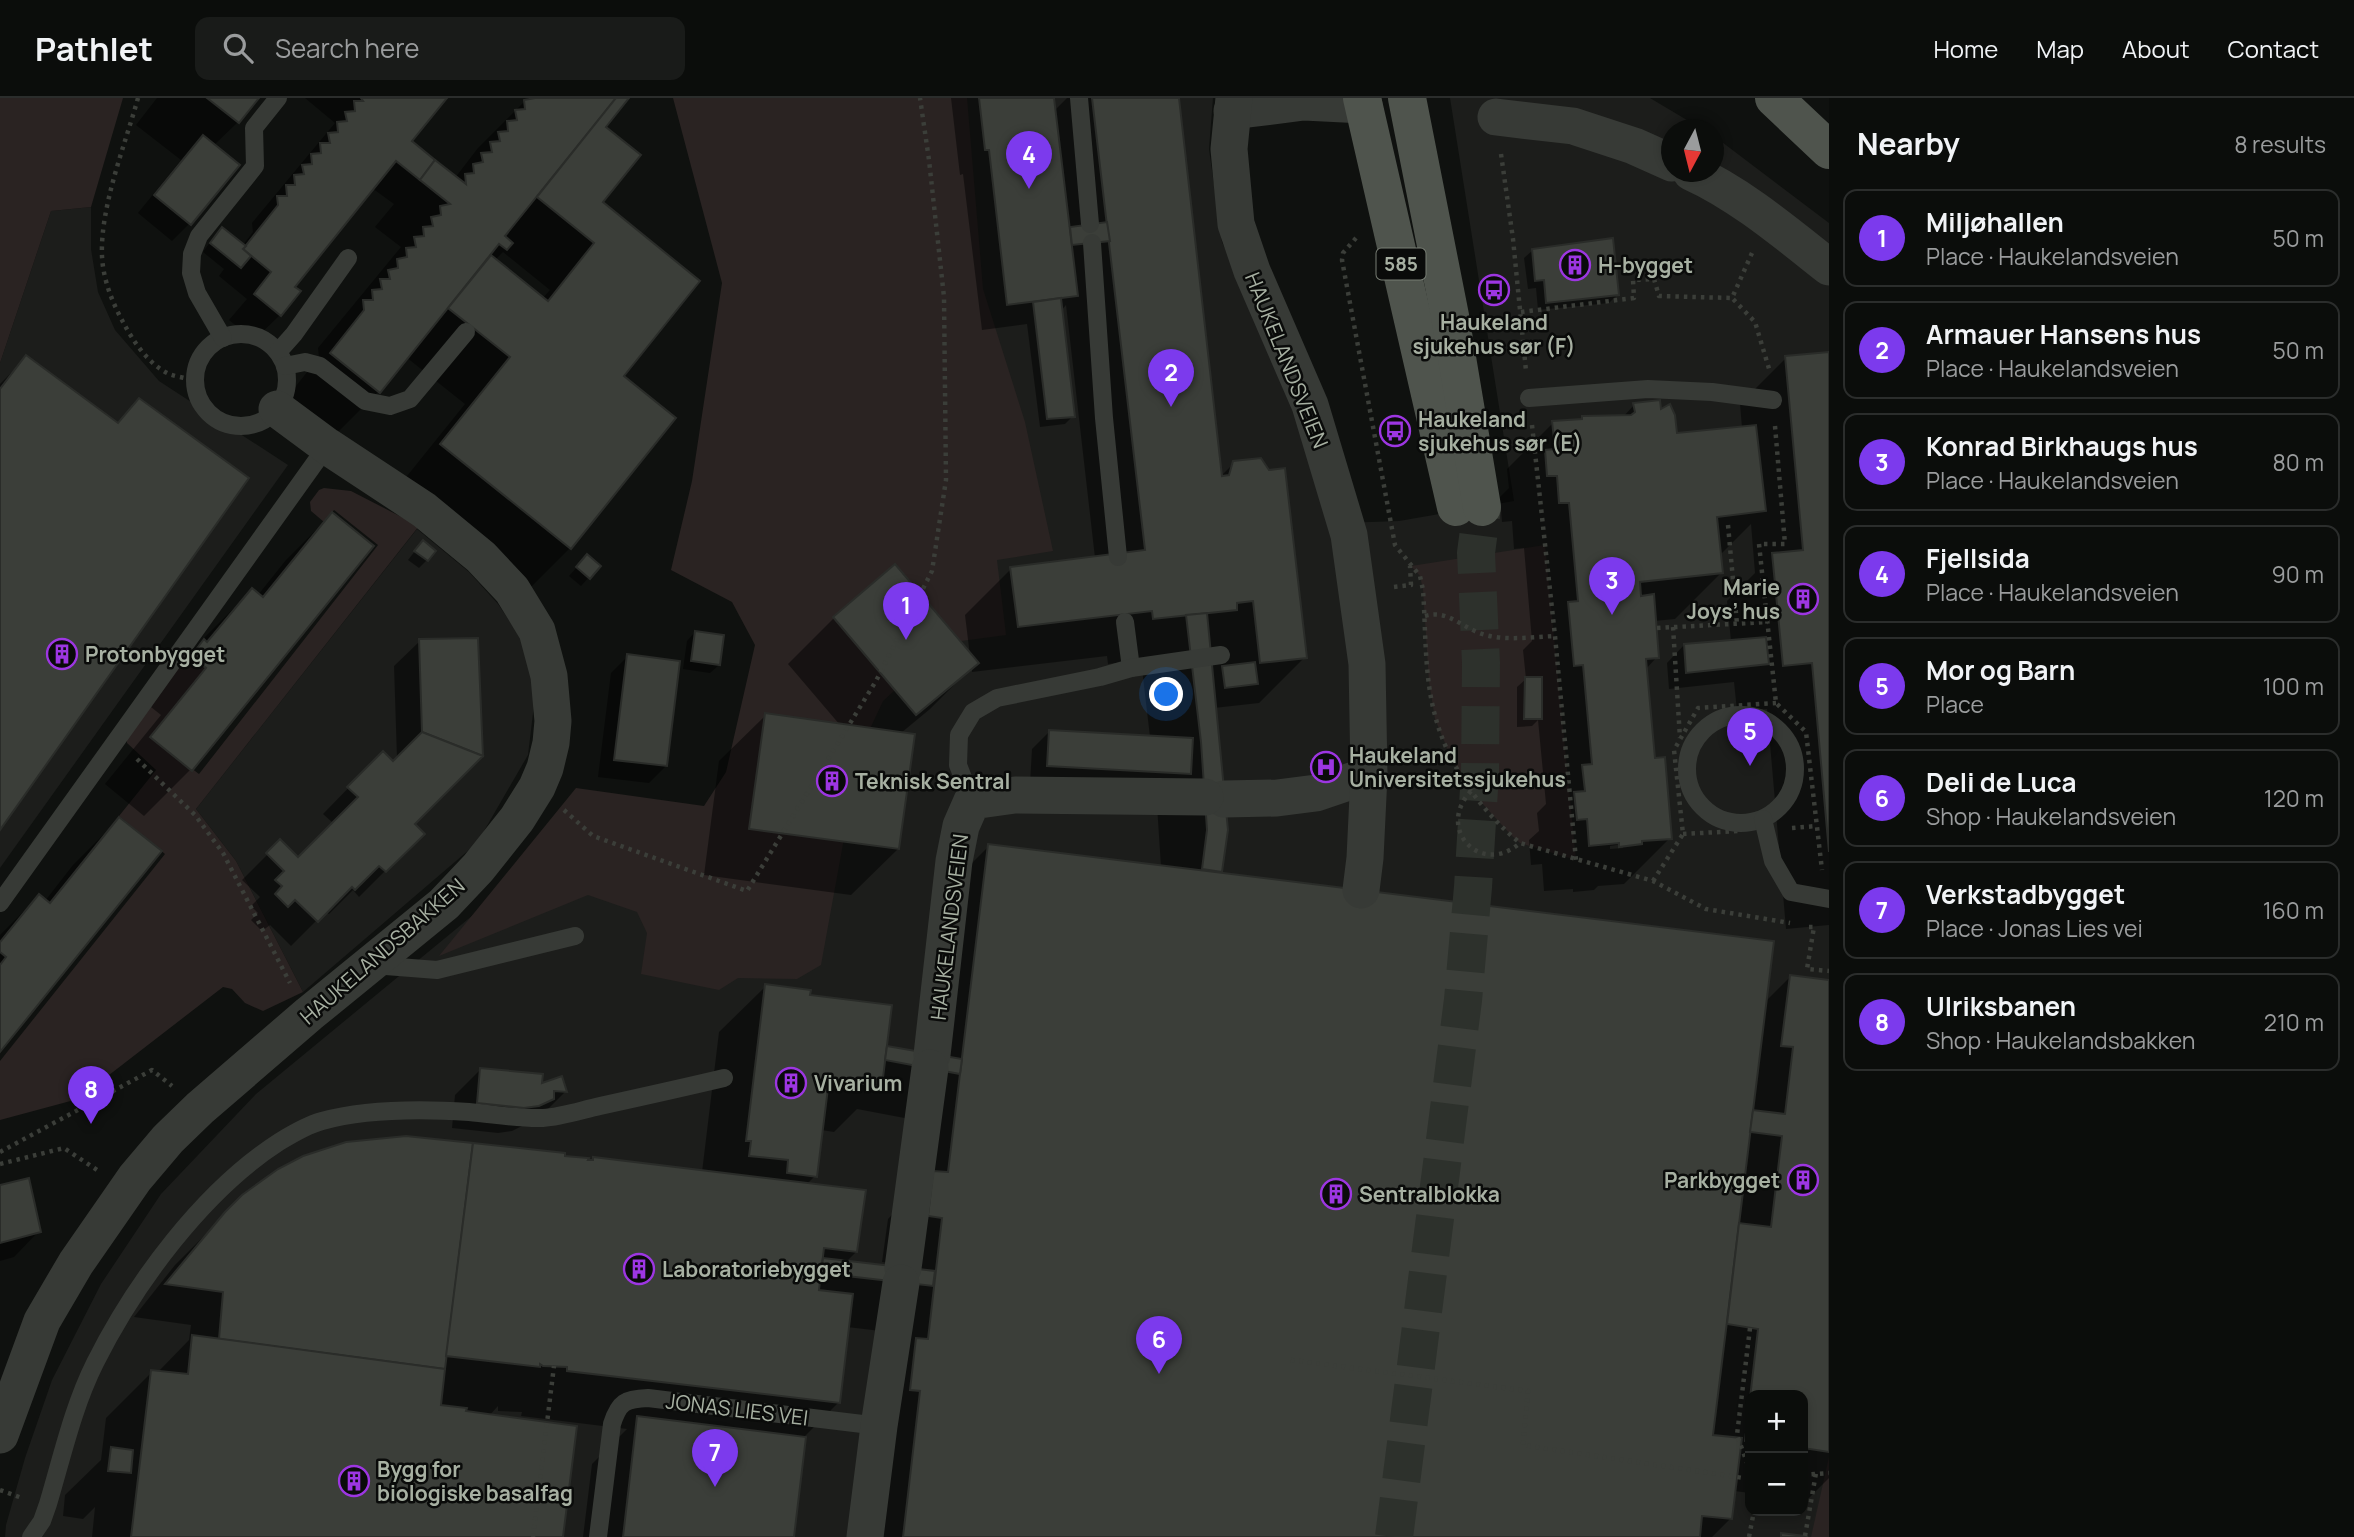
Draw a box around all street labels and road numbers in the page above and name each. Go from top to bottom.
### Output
road number: 585 [1376,248,1426,280]
street label: HAUKELANDSVEIEN [1239,268,1335,452]
street label: HAUKELANDSVEIEN [924,832,974,1022]
street label: HAUKELANDSBAKKEN [294,872,470,1030]
street label: JONAS LIES VEI [664,1386,810,1432]

